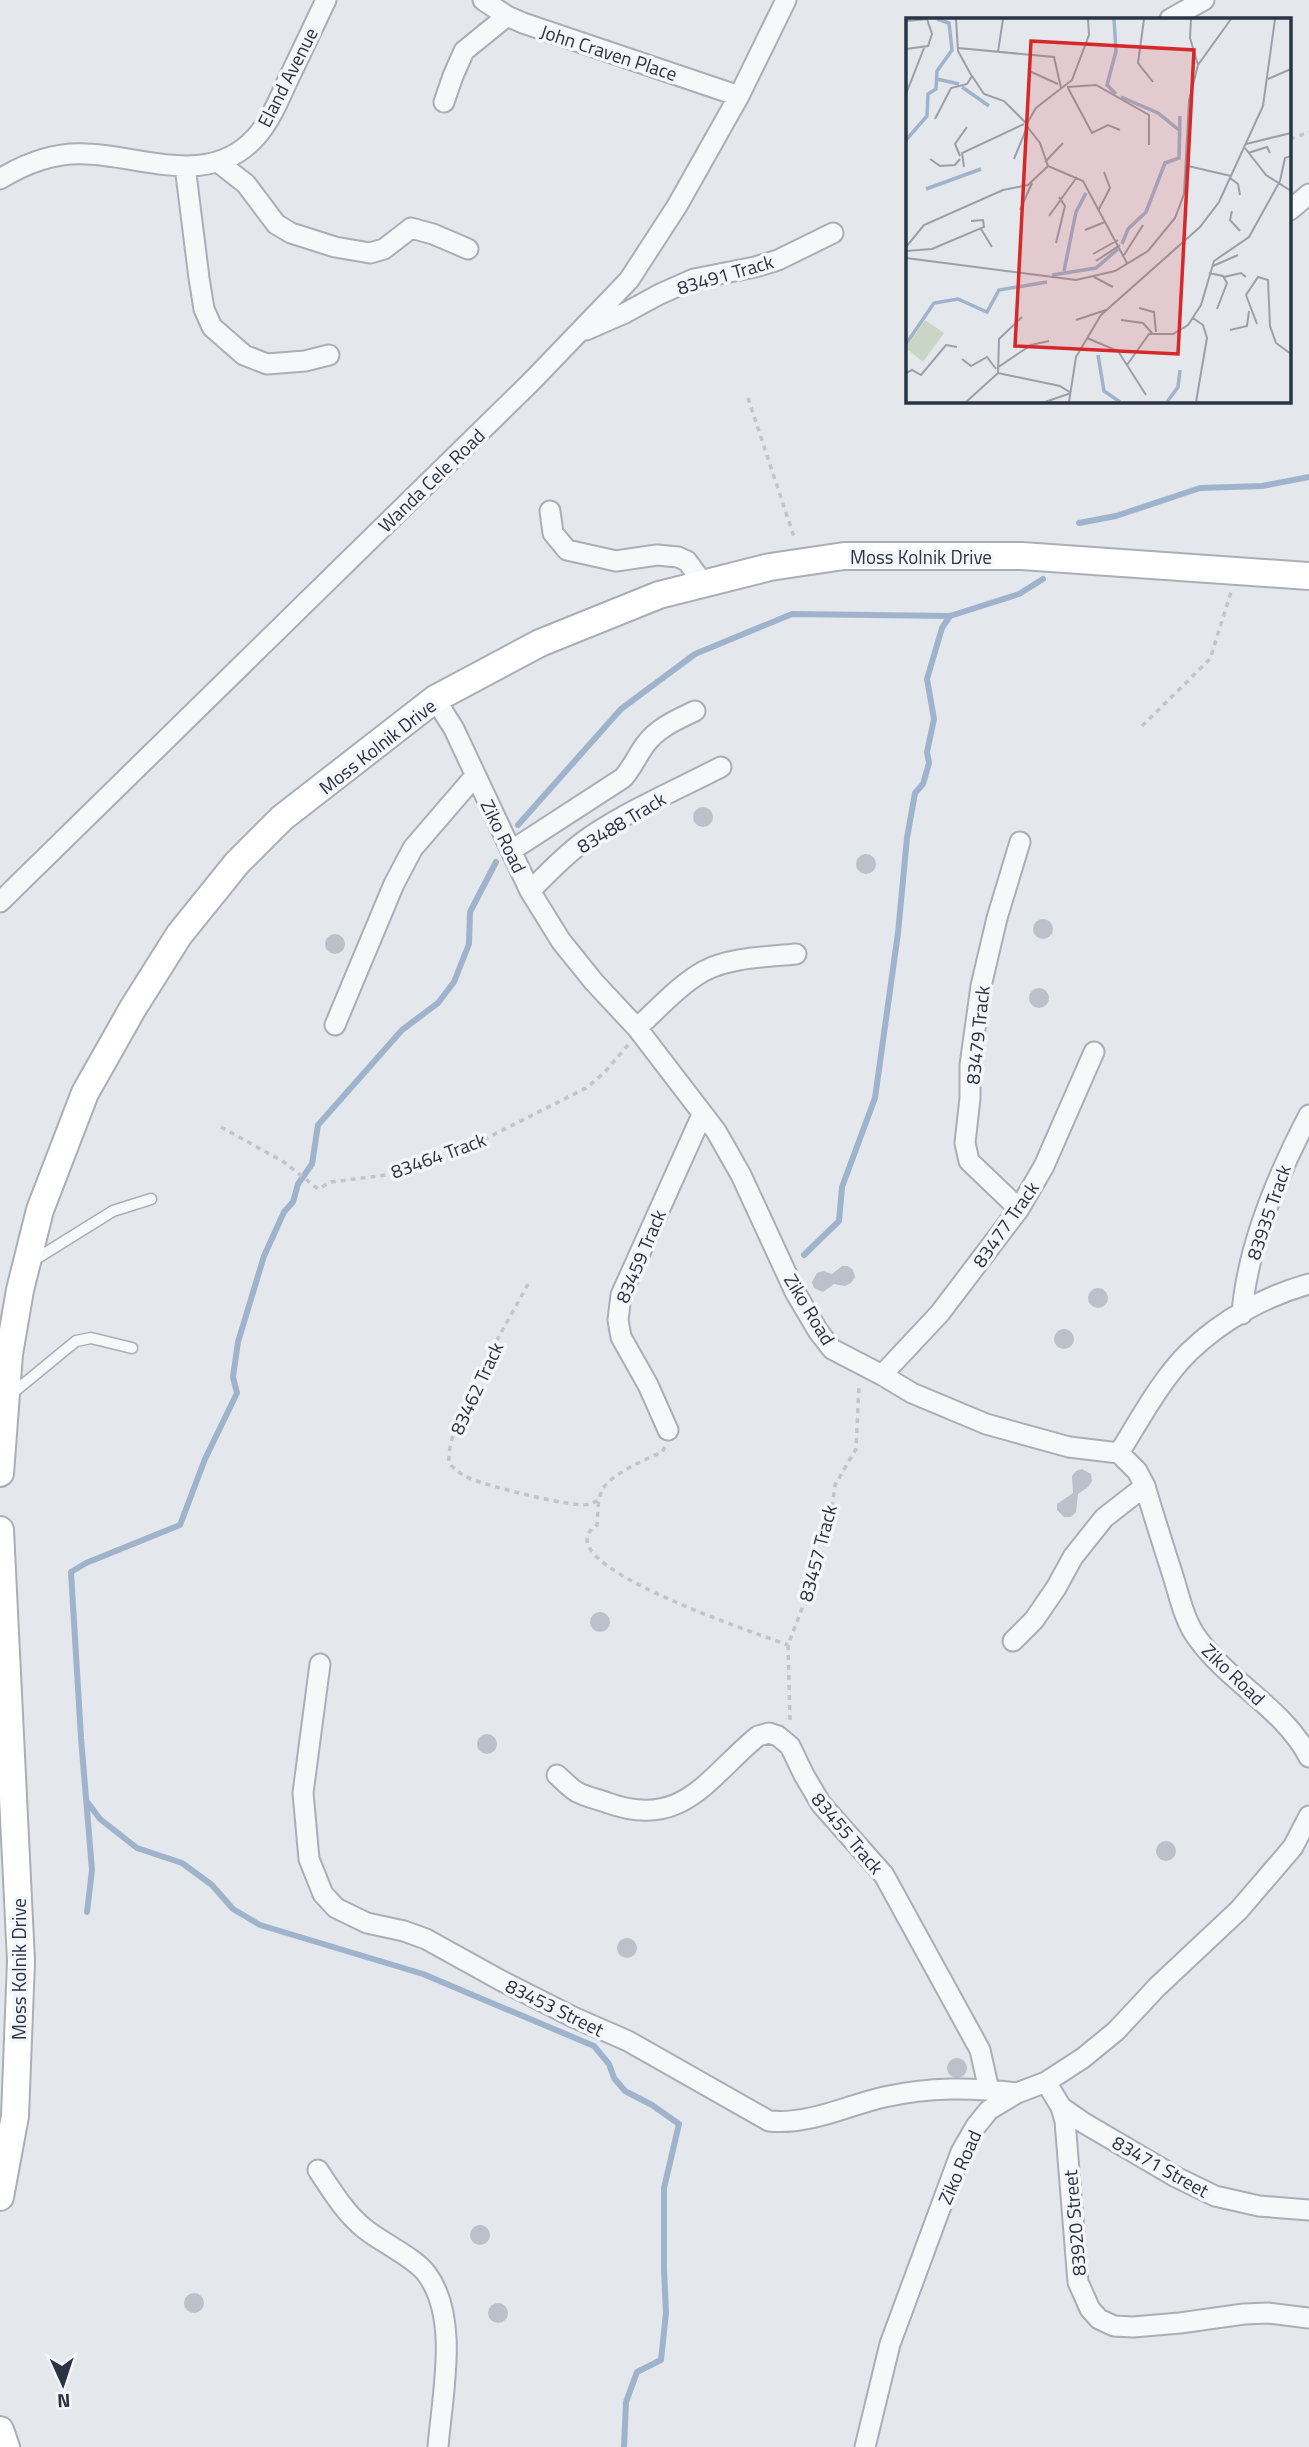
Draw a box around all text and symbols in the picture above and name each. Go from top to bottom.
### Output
street label: John Craven Place [537,16,681,88]
inset map [906,18,1292,402]
street label: Eland Avenue [249,22,325,132]
street label: 83491 Track [673,246,777,302]
street label: Wanda Cele Road [371,421,491,539]
street label: Moss Kolnik Drive [850,542,992,571]
street label: Moss Kolnik Drive [312,691,442,801]
street label: 83488 Track [571,784,671,860]
street label: Ziko Road [474,794,534,878]
street label: 83479 Track [957,984,997,1086]
street label: 83464 Track [386,1124,490,1186]
street label: 83935 Track [1238,1160,1298,1264]
street label: 83477 Track [965,1175,1045,1273]
street label: 83459 Track [607,1205,673,1307]
street label: Ziko Road [777,1268,843,1350]
street label: 83462 Track [442,1337,510,1439]
street label: 83457 Track [790,1501,844,1605]
street label: Ziko Road [1196,1636,1272,1712]
street label: 83455 Track [805,1786,891,1880]
street label: Moss Kolnik Drive [4,1898,33,2040]
street label: 83453 Street [501,1971,609,2043]
street label: Ziko Road [930,2125,988,2209]
street label: 83471 Street [1107,2128,1215,2205]
street label: 83920 Street [1055,2168,1093,2277]
north arrow [28,2349,98,2419]
text: N [57,2387,71,2416]

